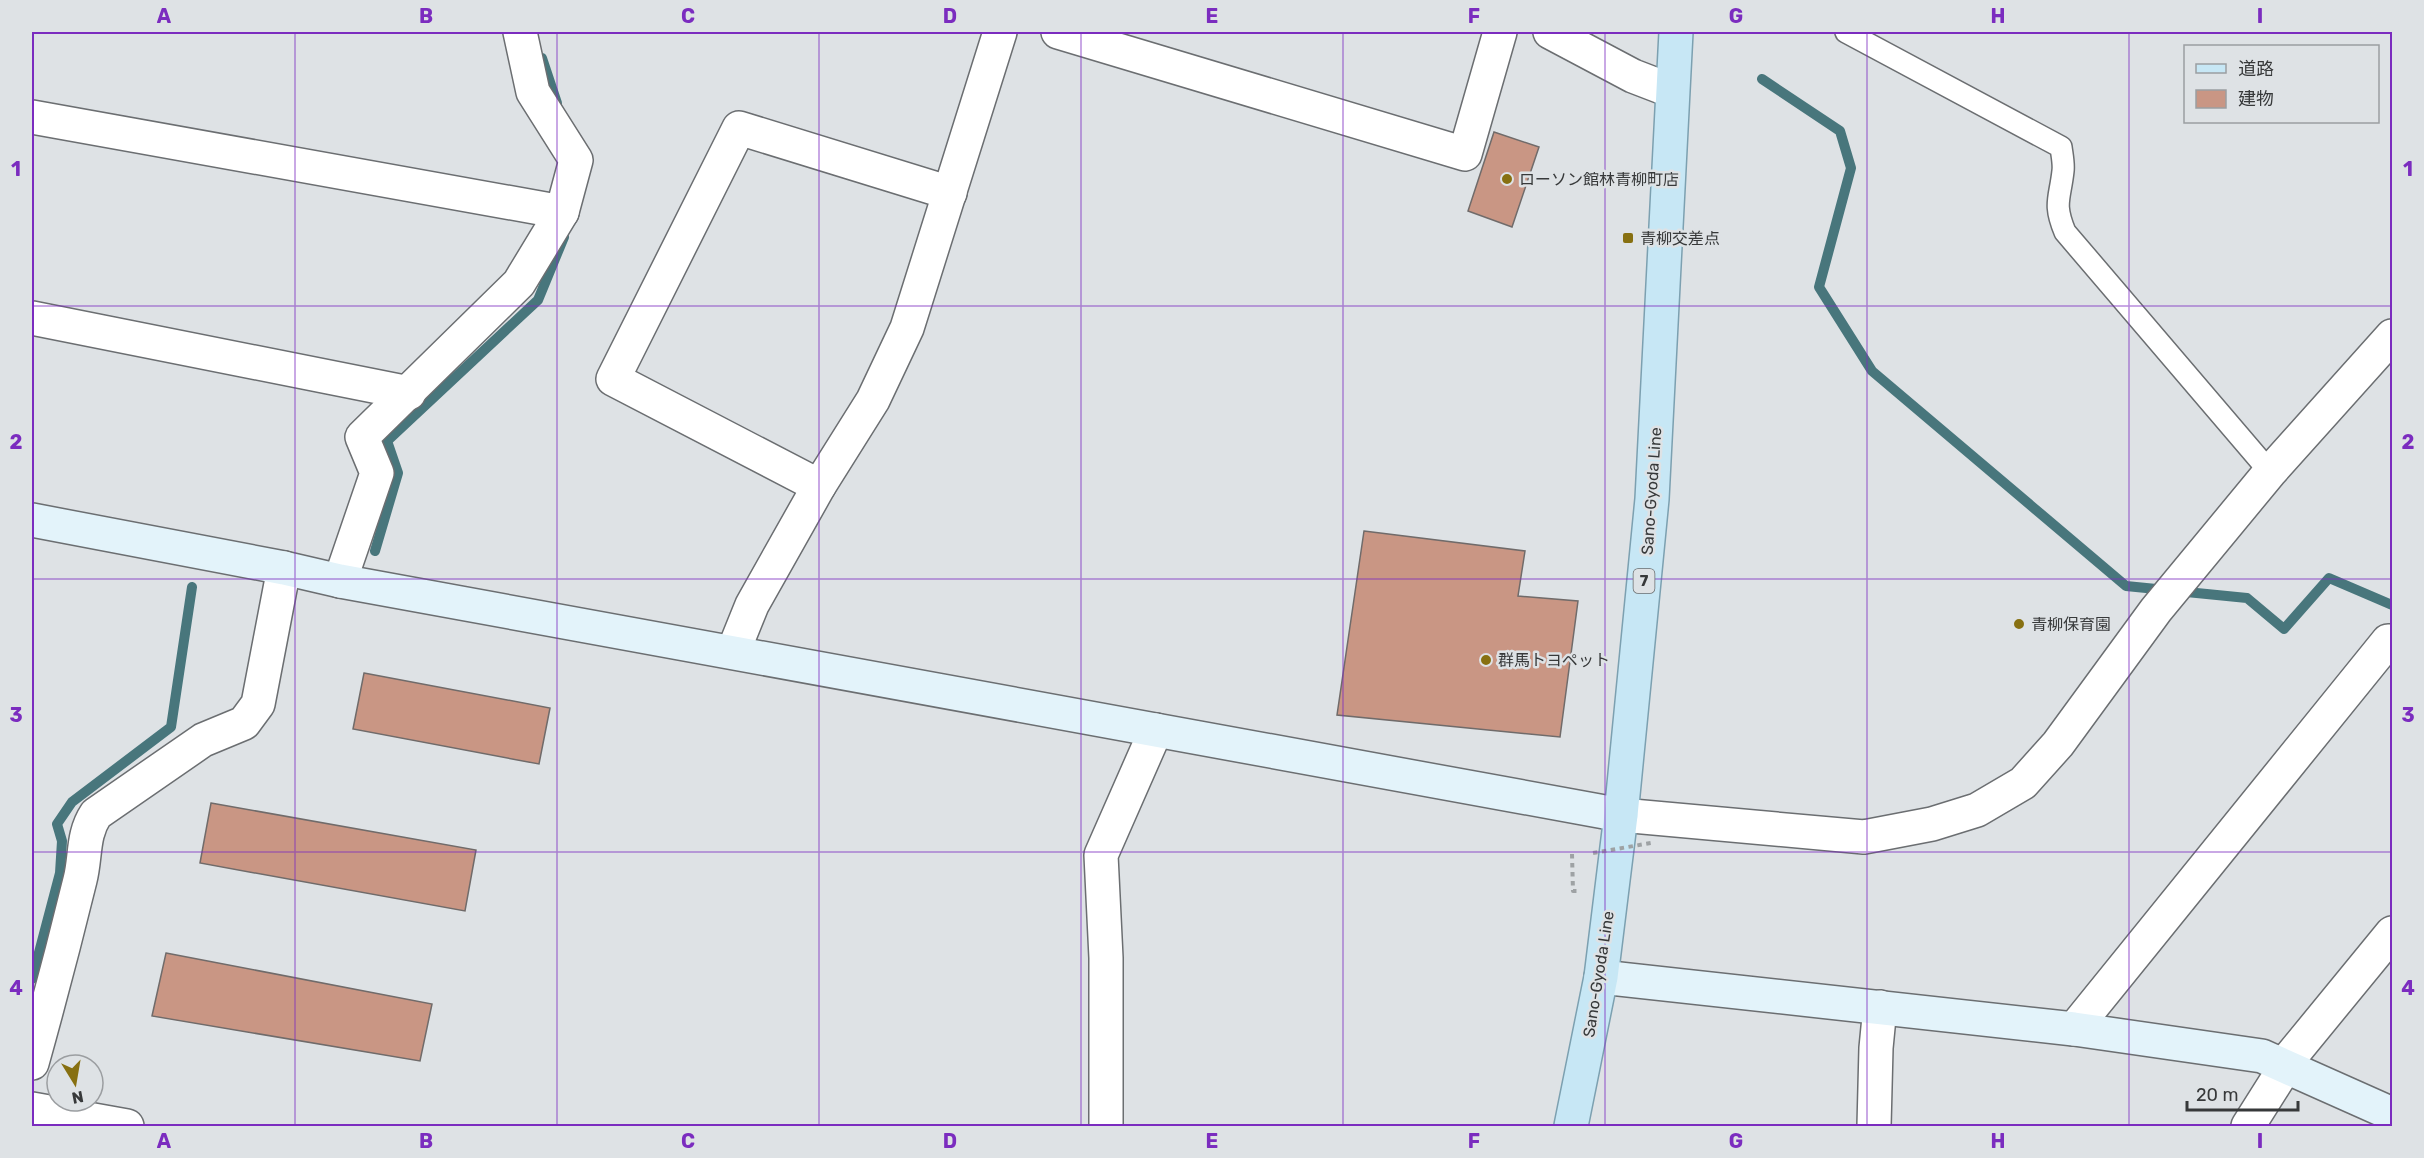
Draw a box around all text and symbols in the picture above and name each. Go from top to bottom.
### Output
text: A [157,4,172,28]
text: B [419,4,433,28]
text: C [681,4,695,28]
text: D [943,4,957,28]
text: E [1206,4,1218,28]
text: F [1468,4,1480,28]
text: G [1729,4,1743,28]
text: H [1991,4,2005,28]
text: I [2257,4,2263,28]
legend [2184,45,2379,123]
text: 道路 [2238,58,2274,80]
text: 建物 [2238,88,2274,110]
text: 1 [11,157,21,181]
text: 1 [2403,157,2413,181]
place label: ローソン館林青柳町店 [1519,170,1679,189]
marker: ローソン館林青柳町店 [1500,172,1514,186]
place label: 青柳交差点 [1640,229,1720,248]
marker: 青柳交差点 [1621,231,1635,245]
street label: Sano-Gyoda Line [1638,427,1665,555]
text: 2 [10,430,23,454]
text: 2 [2402,430,2415,454]
road number: 7 [1634,569,1654,593]
place label: 青柳保育園 [2031,615,2111,634]
marker: 青柳保育園 [2012,617,2026,631]
place label: 群馬トヨペット [1498,651,1610,670]
marker: 群馬トヨペット [1479,653,1493,667]
text: 3 [9,703,23,727]
text: 3 [2401,703,2415,727]
street label: Sano-Gyoda Line [1579,909,1618,1039]
text: 4 [9,976,23,1000]
text: 4 [2401,976,2415,1000]
north arrow [45,1053,105,1113]
scale bar [2187,1074,2298,1112]
text: 20 m [2196,1084,2238,1106]
text: N [70,1087,85,1108]
text: A [157,1129,172,1153]
text: B [419,1129,433,1153]
text: C [681,1129,695,1153]
text: D [943,1129,957,1153]
text: E [1206,1129,1218,1153]
text: F [1468,1129,1480,1153]
text: G [1729,1129,1743,1153]
text: H [1991,1129,2005,1153]
text: I [2257,1129,2263,1153]

